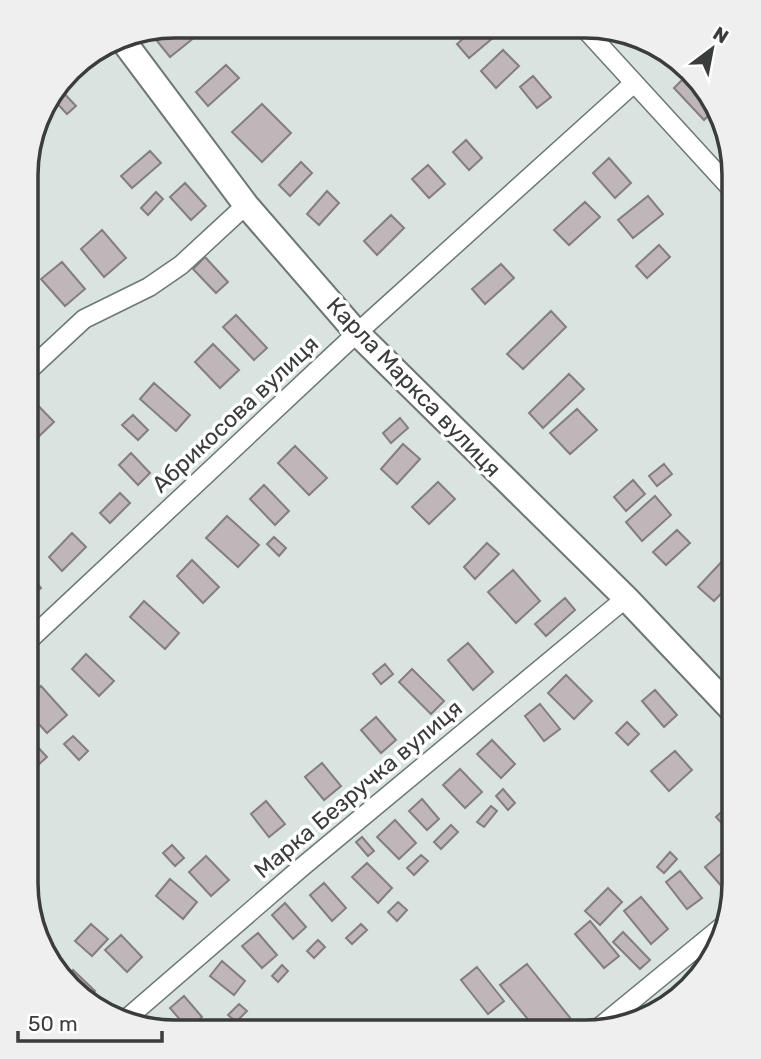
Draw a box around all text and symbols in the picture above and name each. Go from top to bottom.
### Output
north arrow [677,14,747,84]
text: N [709,22,733,48]
street label: Карла Маркса вулиця [321,291,507,483]
street label: Абрикосова вулиця [146,330,324,498]
street label: Марка Безручка вулиця [248,694,468,884]
scale bar [18,1000,161,1044]
text: 50 m [28,1011,78,1036]

